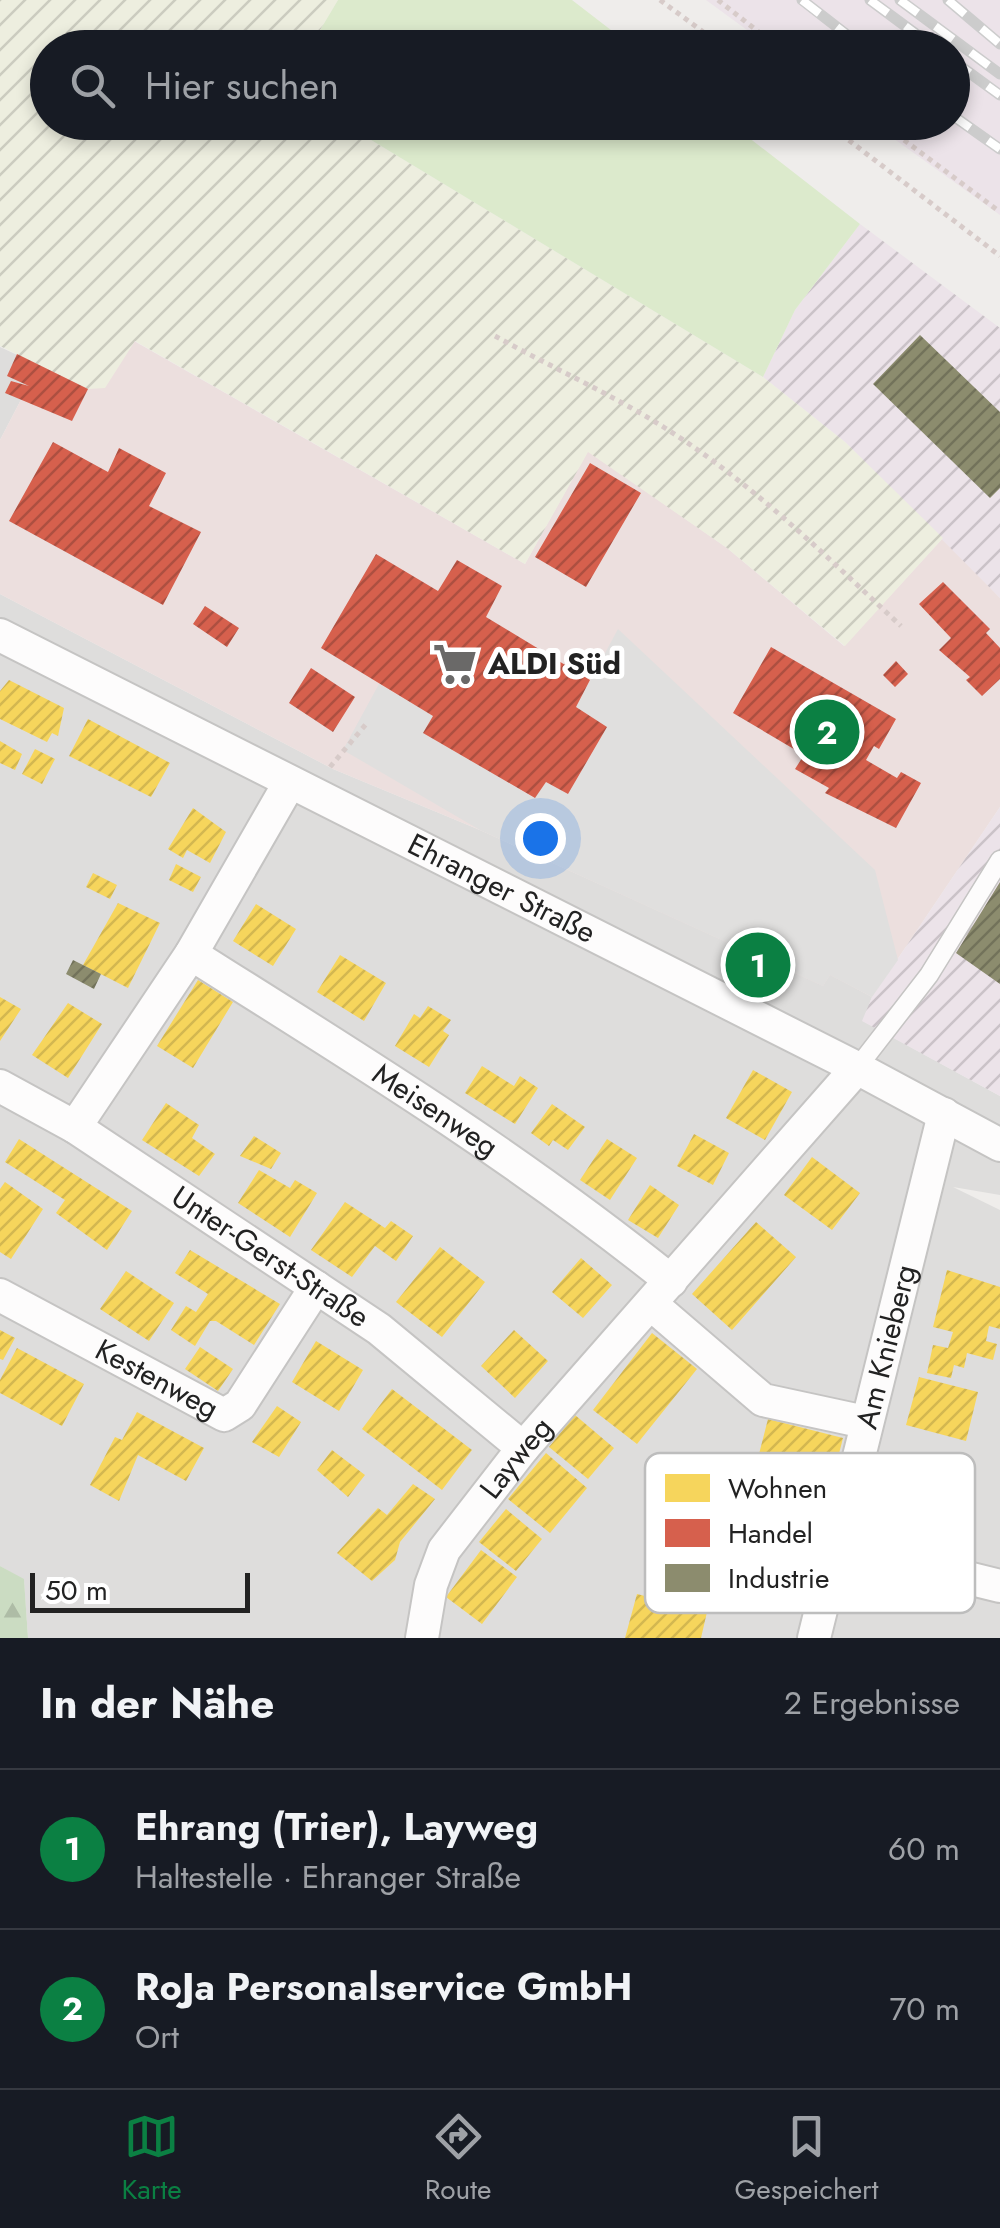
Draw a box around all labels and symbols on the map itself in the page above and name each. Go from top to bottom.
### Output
supermarket icon: ALDI Süd [431,640,479,688]
place label: ALDI Süd [487,642,621,685]
pin: 2 [794,694,860,770]
your location [515,813,566,864]
street label: Ehranger Straße [400,822,603,953]
pin: 1 [726,928,790,1002]
street label: Meisenweg [364,1052,507,1168]
street label: Unter-Gerst-Straße [163,1175,378,1338]
street label: Am Knieberg [845,1260,927,1433]
street label: Kestenweg [88,1328,227,1429]
street label: Layweg [469,1407,562,1508]
legend [645,1453,975,1613]
text: Wohnen [728,1468,827,1509]
text: Handel [728,1513,813,1554]
text: Industrie [728,1558,830,1599]
scale bar [30,1568,250,1612]

